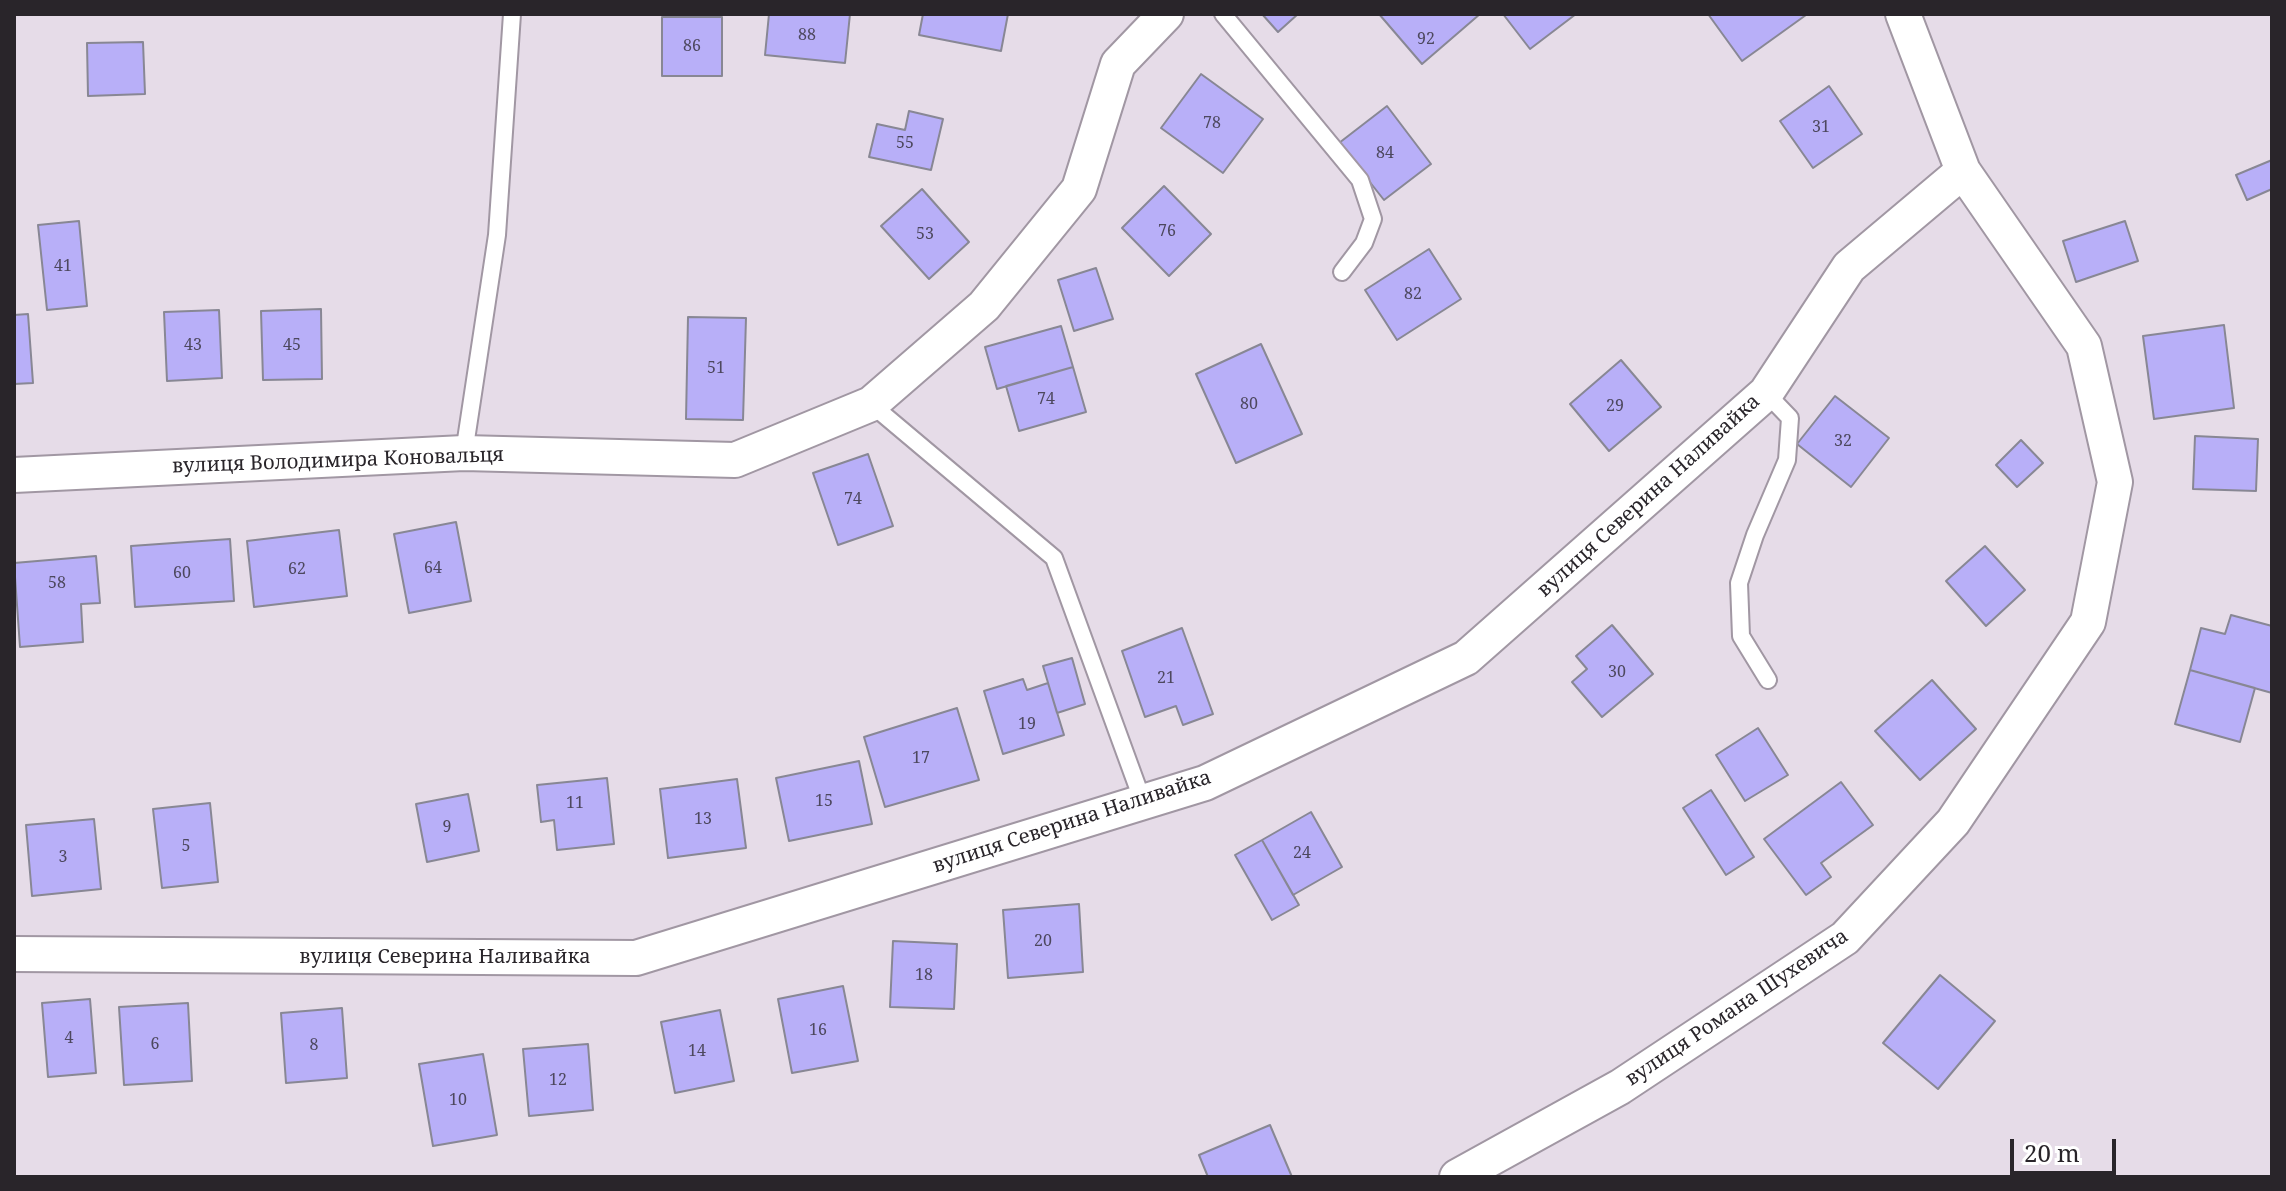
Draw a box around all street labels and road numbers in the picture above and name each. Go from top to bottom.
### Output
street label: вулиця Северина Наливайка [1533,390,1765,602]
street label: вулиця Володимира Коновальця [172,443,504,479]
street label: вулиця Северина Наливайка [930,766,1214,878]
street label: вулиця Романа Шухевича [1621,924,1853,1092]
street label: вулиця Северина Наливайка [299,945,591,969]

